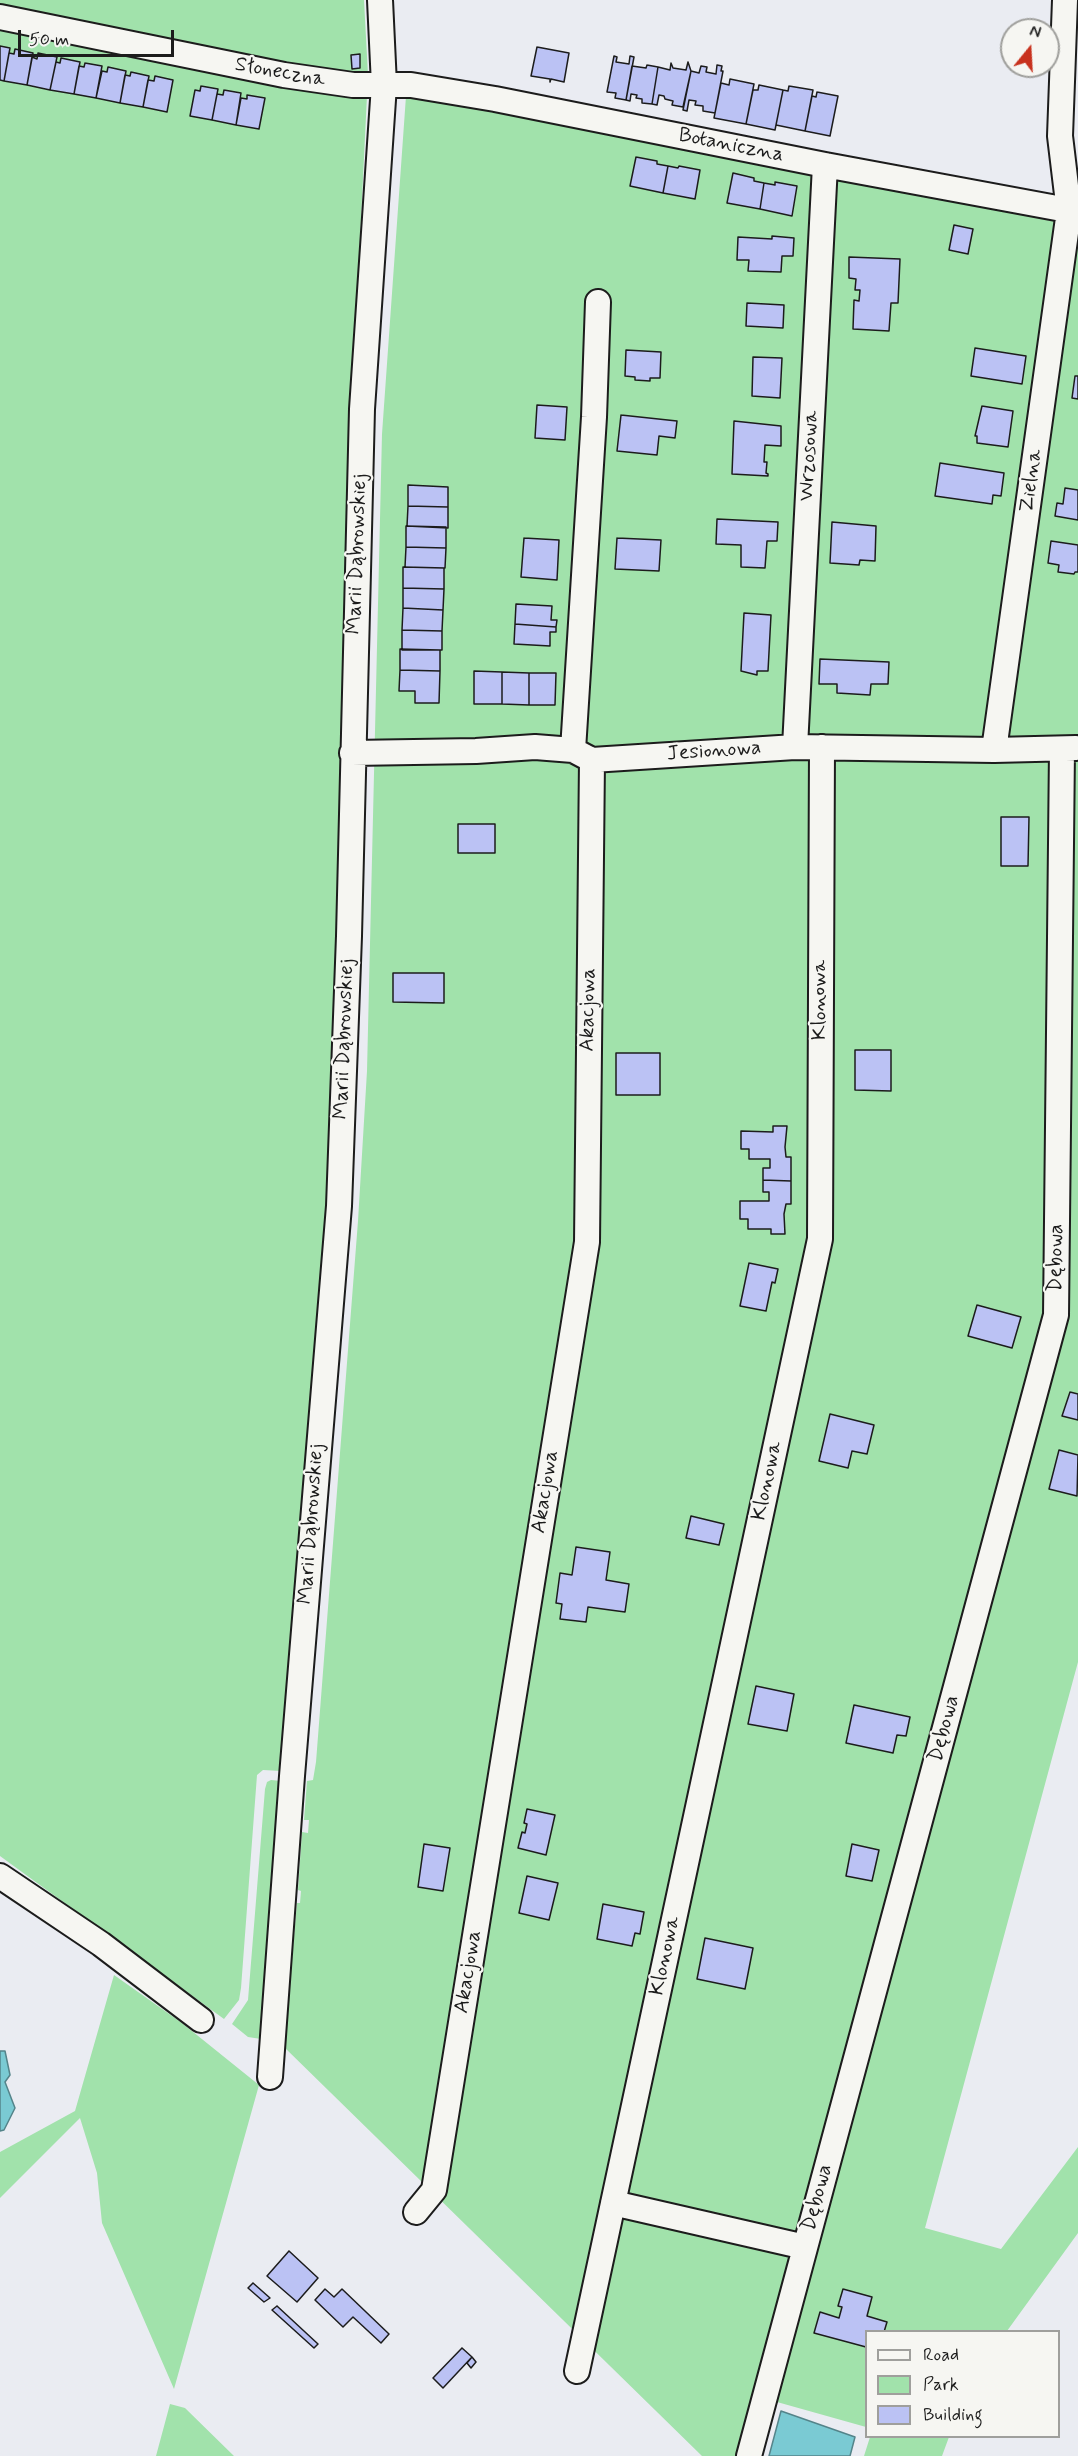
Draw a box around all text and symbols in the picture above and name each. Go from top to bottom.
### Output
scale bar [21,18,177,56]
north arrow [1000,18,1060,78]
text: N [1027,21,1043,44]
text: 50 m [29,28,69,52]
street label: Słoneczna [233,53,327,93]
street label: Botaniczna [676,123,786,169]
street label: Wrzosowa [795,410,825,502]
street label: Zielna [1015,448,1049,514]
street label: Marii Dąbrowskiej [343,473,373,635]
street label: Jesionowa [666,736,762,768]
street label: Marii Dąbrowskiej [330,958,360,1120]
street label: Klonowa [808,960,834,1040]
street label: Akacjowa [576,968,602,1052]
street label: Dębowa [1044,1224,1070,1292]
street label: Klonowa [747,1439,789,1523]
street label: Marii Dąbrowskiej [294,1443,330,1605]
street label: Akacjowa [527,1449,565,1535]
street label: Dębowa [924,1693,966,1765]
street label: Klonowa [645,1914,687,1998]
street label: Akacjowa [450,1929,488,2015]
street label: Dębowa [797,2162,839,2234]
legend [865,2330,1060,2438]
text: Road [923,2343,959,2367]
text: Park [923,2373,959,2397]
text: Building [923,2403,983,2427]

